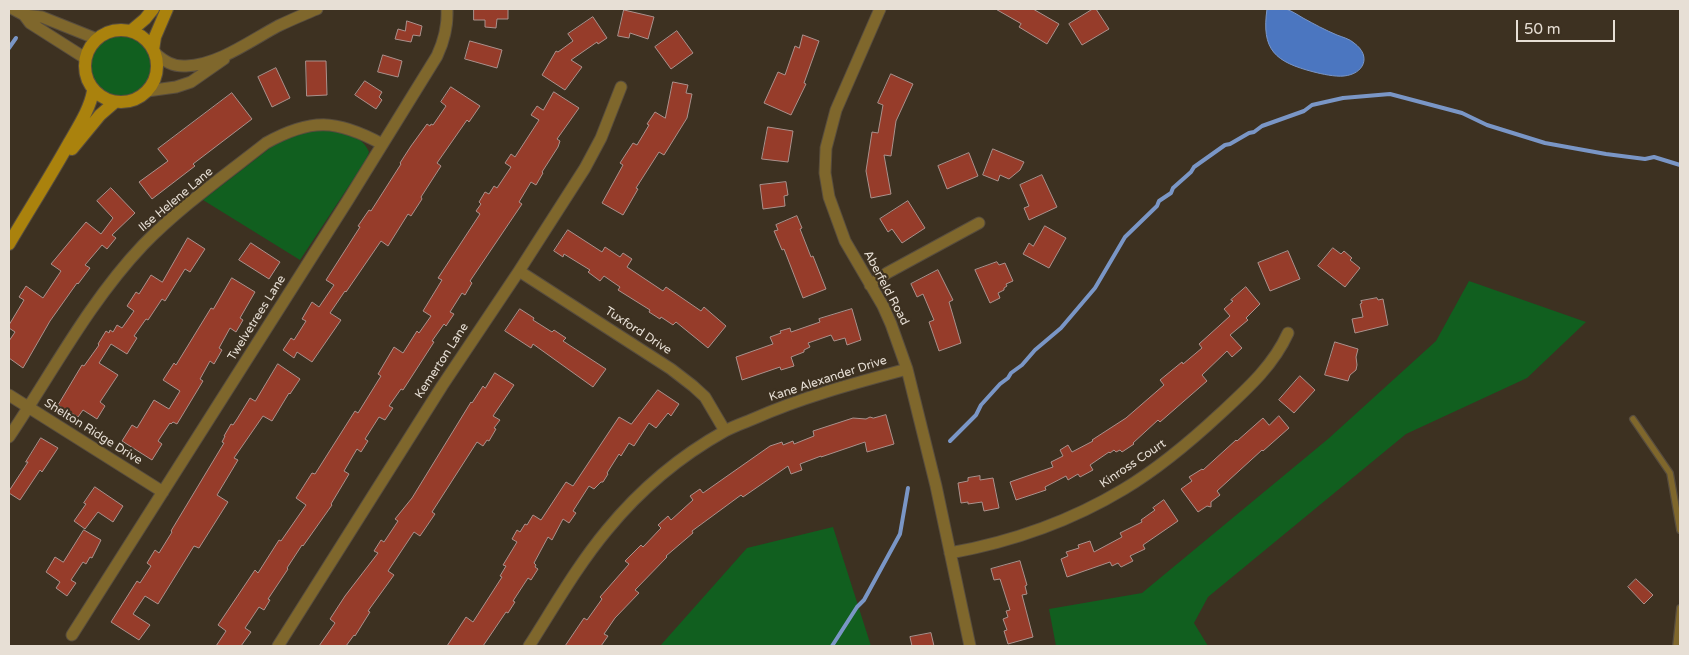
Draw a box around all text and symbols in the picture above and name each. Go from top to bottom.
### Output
scale bar [1519,10,1618,42]
text: 50 m [1524,20,1561,38]
street label: Ilse Helene Lane [136,165,216,235]
street label: Aberfeld Road [860,248,912,328]
street label: Twelvetrees Lane [225,273,289,363]
street label: Tuxford Drive [602,304,674,358]
street label: Kemerton Lane [412,321,472,401]
street label: Kane Alexander Drive [767,353,889,405]
street label: Shelton Ridge Drive [41,396,145,468]
street label: Kinross Court [1097,437,1169,491]

